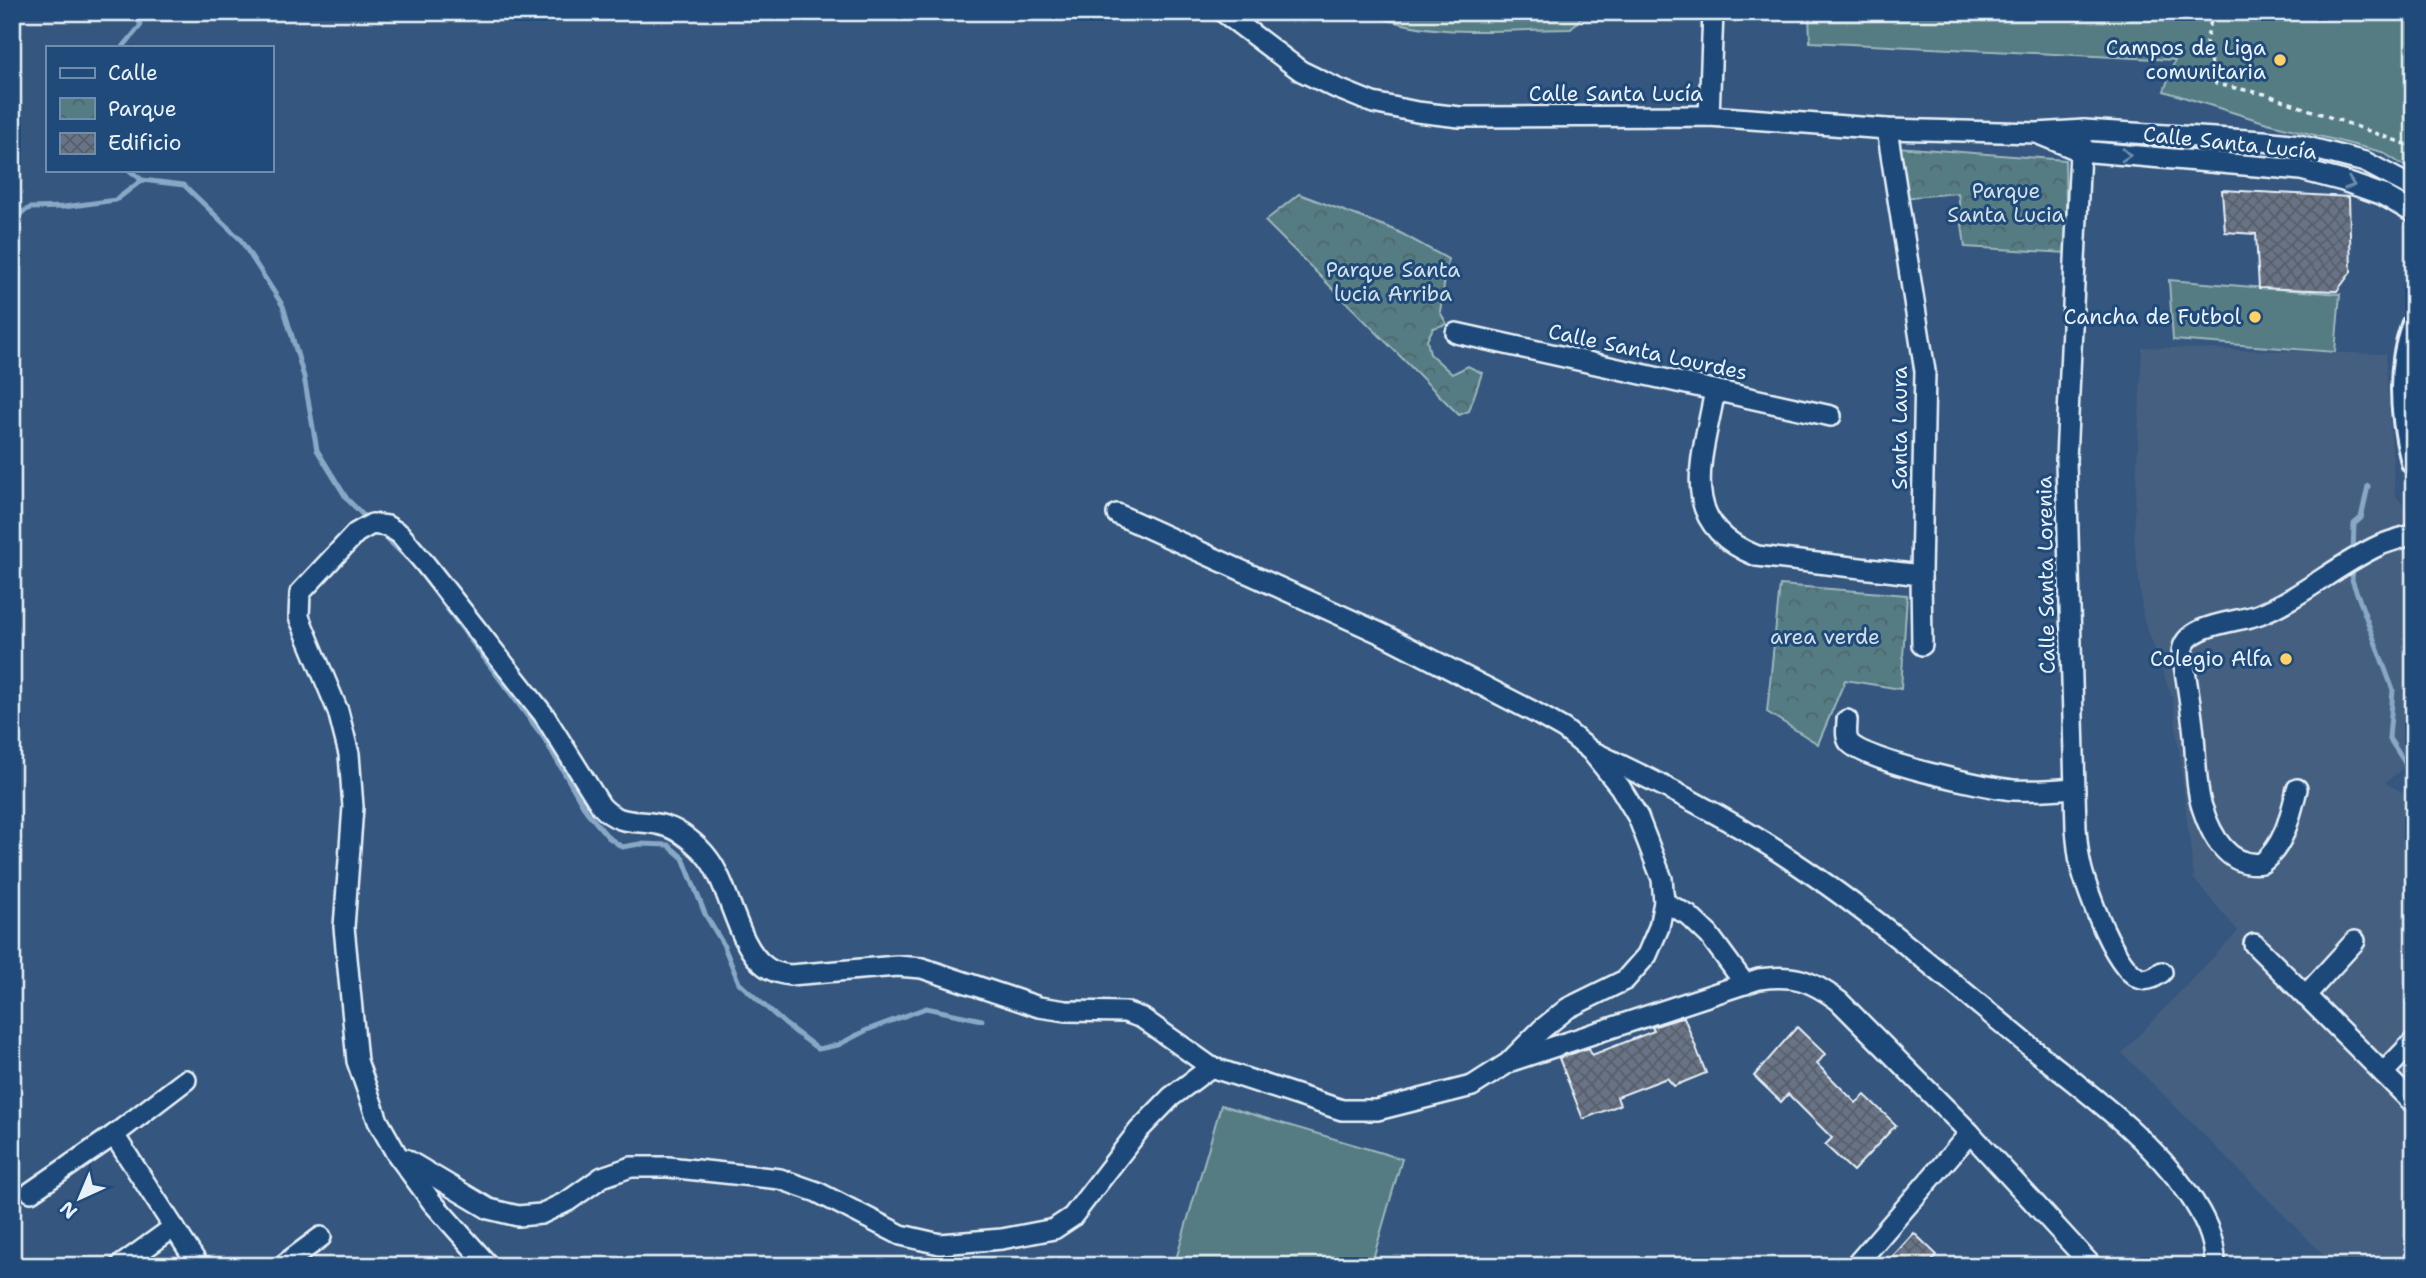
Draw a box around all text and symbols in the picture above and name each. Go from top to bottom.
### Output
place label: Campos de Liga comunitaria [2106,34,2266,86]
legend [46,46,273,172]
marker: Campos de Liga comunitaria [2272,52,2288,68]
text: Calle [108,59,158,87]
street label: Calle Santa Lucía [1529,80,1703,108]
text: Parque [108,95,177,123]
street label: Calle Santa Lucía [2142,120,2318,166]
text: Edificio [108,129,181,157]
one-way arrow [2120,147,2131,162]
one-way arrow [2344,176,2356,190]
park label: Parque Santa Lucia [1947,177,2065,229]
park label: Parque Santa lucia Arriba [1326,256,1460,308]
place label: Cancha de Futbol [2064,303,2242,331]
marker: Cancha de Futbol [2247,309,2263,325]
street label: Calle Santa Lourdes [1546,317,1750,387]
street label: Santa Laura [1886,366,1914,490]
street label: Calle Santa Lorenia [2030,476,2062,674]
park label: area verde [1770,623,1880,651]
place label: Colegio Alfa [2150,645,2272,673]
marker: Colegio Alfa [2278,651,2294,667]
north arrow [46,1162,116,1232]
text: N [54,1196,83,1224]

